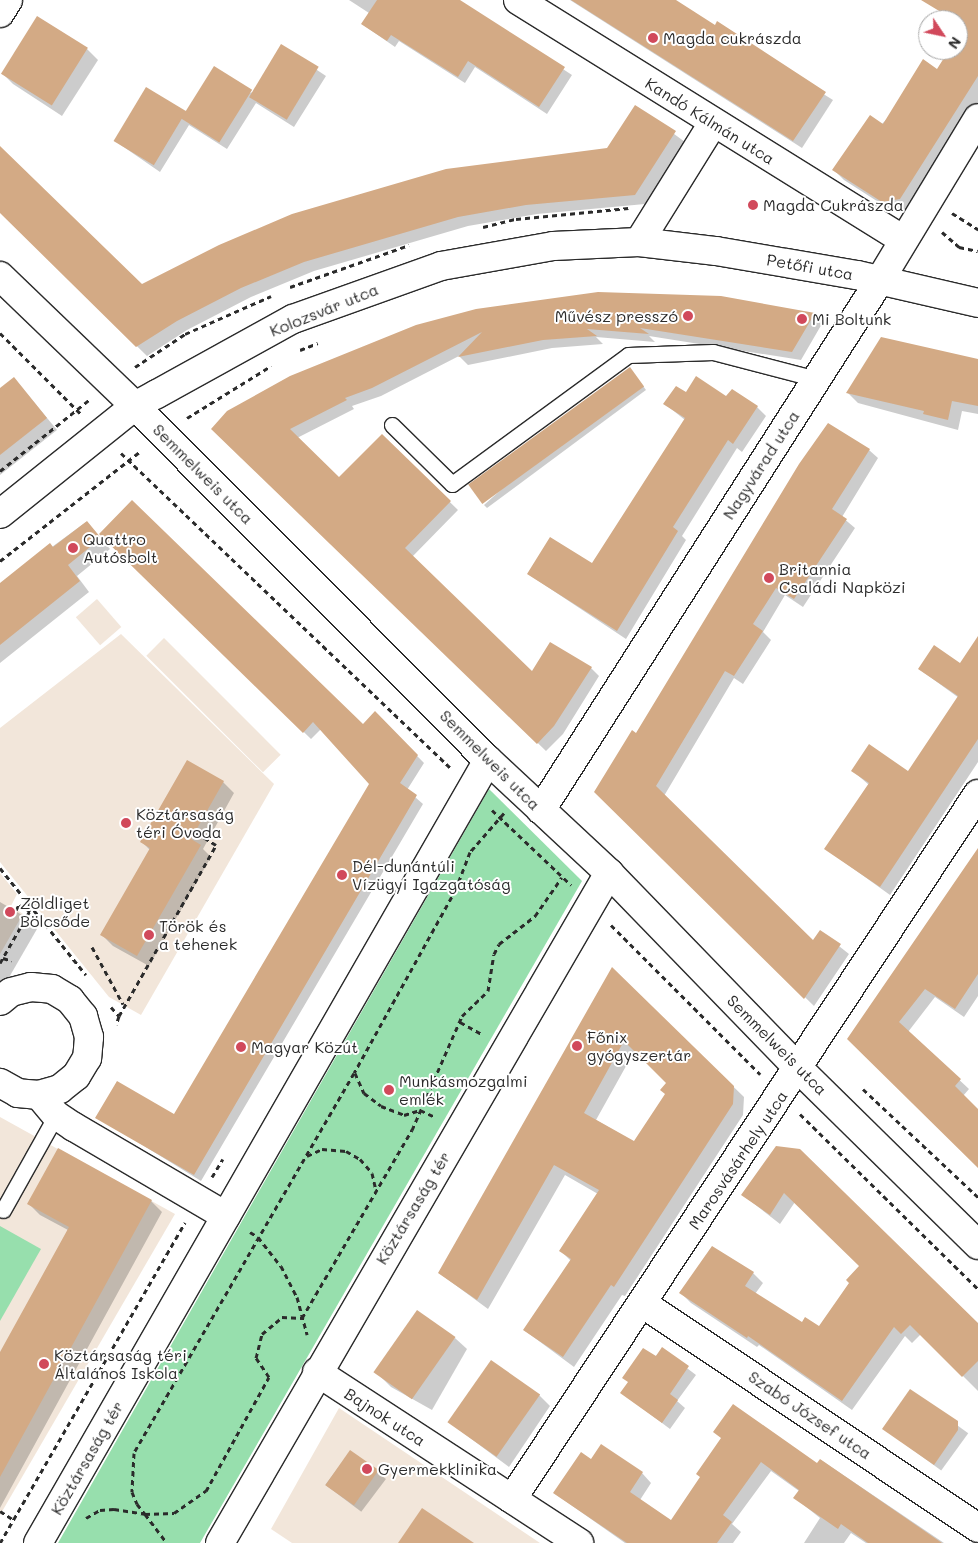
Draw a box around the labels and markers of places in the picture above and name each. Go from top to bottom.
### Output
place label: Magda cukrászda [663,28,802,48]
marker: Magda cukrászda [647,32,659,44]
place label: Magda Cukrászda [763,195,904,215]
marker: Magda Cukrászda [747,199,759,211]
place label: Művész presszó [555,306,678,326]
place label: Mi Boltunk [812,309,891,329]
marker: Művész presszó [682,310,694,322]
marker: Mi Boltunk [796,313,808,325]
place label: Quattro Autósbolt [83,529,158,567]
marker: Quattro Autósbolt [67,542,79,554]
place label: Britannia Családi Napközi [779,559,906,597]
marker: Britannia Családi Napközi [763,572,775,584]
place label: Köztársaság téri Óvoda [136,804,234,842]
marker: Köztársaság téri Óvoda [120,817,132,829]
place label: Dél-dunántúli Vízügyi Igazgatóság [352,856,511,894]
marker: Dél-dunántúli Vízügyi Igazgatóság [336,869,348,881]
place label: Zöldliget Bölcsőde [20,893,90,931]
marker: Zöldliget Bölcsőde [4,906,16,918]
place label: Török és a tehenek [159,916,237,954]
marker: Török és a tehenek [143,929,155,941]
place label: Főnix gyógyszertár [587,1027,691,1065]
place label: Magyar Közút [251,1037,358,1057]
marker: Főnix gyógyszertár [571,1040,583,1052]
marker: Magyar Közút [235,1041,247,1053]
place label: Munkásmozgalmi emlék [399,1071,528,1109]
marker: Munkásmozgalmi emlék [383,1084,395,1096]
place label: Köztársaság téri Általános Iskola [54,1345,187,1383]
marker: Köztársaság téri Általános Iskola [38,1358,50,1370]
place label: Gyermekklinika [378,1459,497,1479]
marker: Gyermekklinika [360,1462,374,1476]

